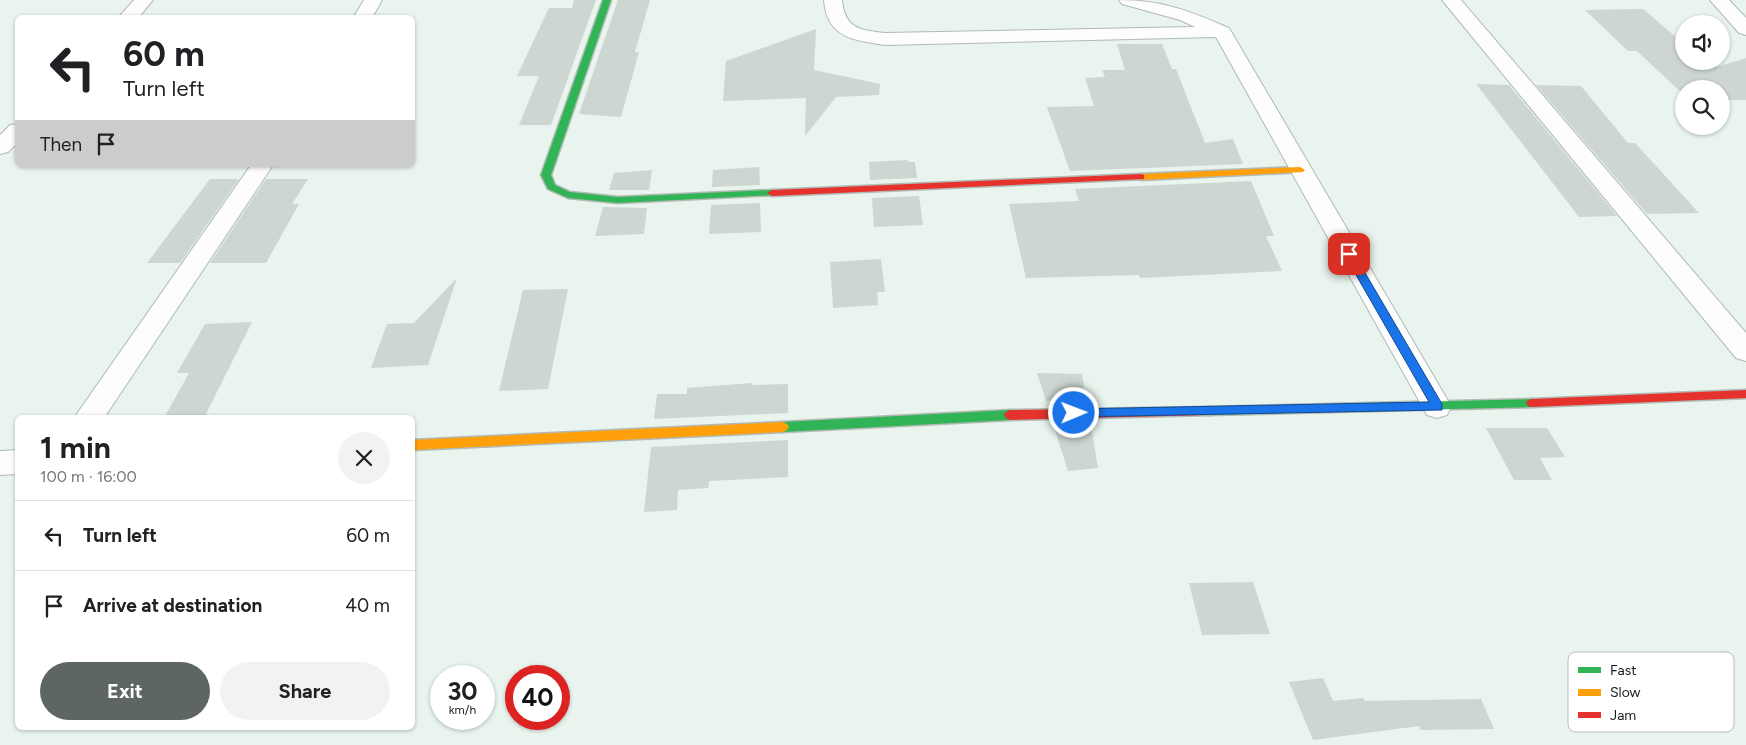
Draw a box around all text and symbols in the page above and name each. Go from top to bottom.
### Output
map controls [1675,15,1730,135]
button: sound [1675,15,1730,70]
text: 60 m [123,33,205,75]
icon: left [40,35,105,100]
text: Turn left [123,75,205,102]
button: search [1675,80,1730,135]
icon: arrive [92,130,120,158]
text: Then [40,133,82,156]
pin [1328,233,1370,275]
icon: arrive [1335,240,1363,268]
position arrow [1047,386,1099,438]
text: 1 min [40,429,111,466]
button: close [338,432,390,484]
text: 100 m · 16:00 [40,467,137,486]
icon: left [40,522,68,550]
text: Turn left [83,524,157,547]
text: 60 m [346,524,390,547]
icon: arrive [40,592,68,620]
text: Arrive at destination [83,594,262,617]
text: 40 m [345,594,390,617]
legend [1568,652,1734,732]
button: Exit [40,662,210,720]
button: Share [220,662,390,720]
text: Fast [1610,662,1636,679]
speed limit sign: 40 [505,665,570,730]
text: 30 [447,676,478,706]
text: Slow [1610,684,1641,701]
text: km/h [449,703,476,717]
text: Jam [1610,707,1636,724]

